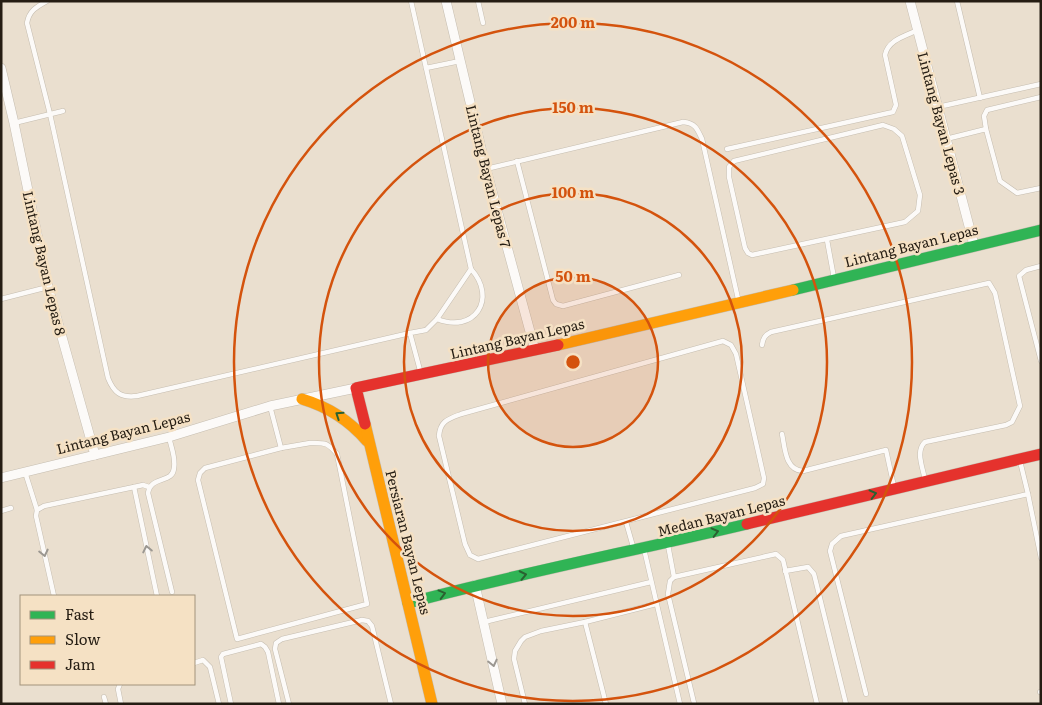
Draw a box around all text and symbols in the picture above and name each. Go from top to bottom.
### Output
text: 200 m [551,10,595,33]
street label: Lintang Bayan Lepas 3 [913,49,971,197]
text: 150 m [552,95,594,118]
street label: Lintang Bayan Lepas 7 [462,102,516,250]
text: 100 m [552,180,594,203]
street label: Lintang Bayan Lepas 8 [19,189,71,337]
street label: Lintang Bayan Lepas [842,219,980,271]
text: 50 m [555,264,591,287]
street label: Lintang Bayan Lepas [448,313,586,363]
centre of rings [564,353,582,371]
street label: Lintang Bayan Lepas [54,406,192,458]
one-way arrow [336,412,345,421]
street label: Persiaran Bayan Lepas [381,468,437,616]
street label: Medan Bayan Lepas [655,489,787,541]
one-way arrow [869,489,878,500]
one-way arrow [711,527,720,538]
one-way arrow [142,544,153,553]
one-way arrow [39,549,49,558]
one-way arrow [518,570,527,581]
one-way arrow [437,589,446,600]
legend [20,595,195,685]
text: Fast [65,602,94,625]
text: Slow [65,627,100,650]
text: Jam [65,652,96,675]
one-way arrow [487,658,498,667]

